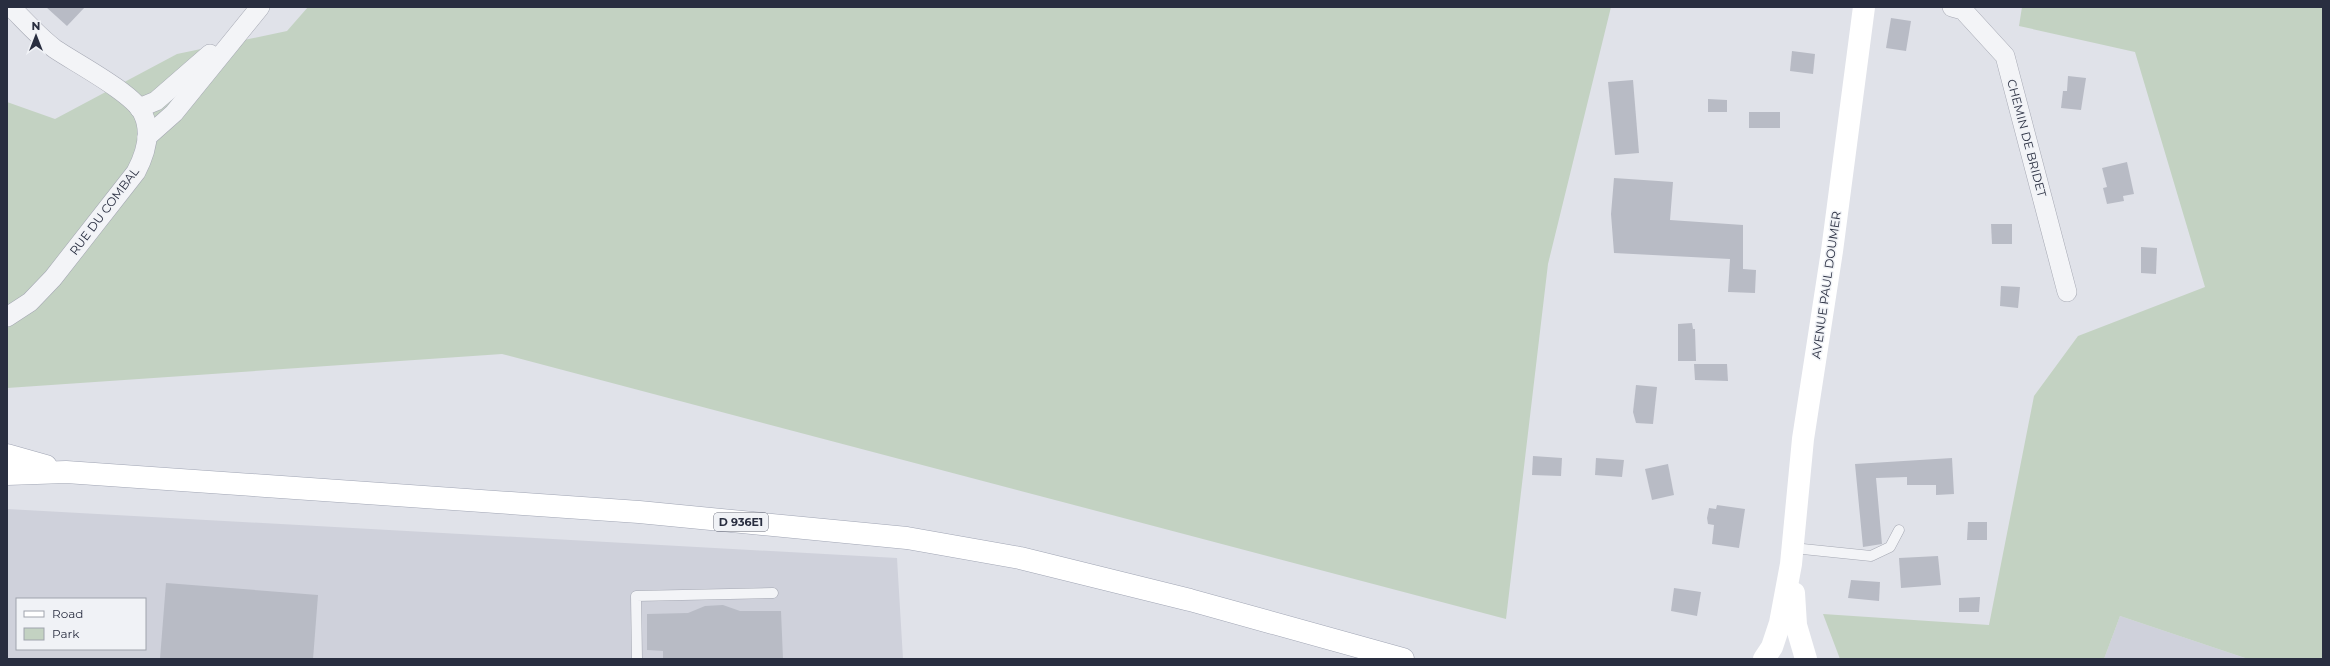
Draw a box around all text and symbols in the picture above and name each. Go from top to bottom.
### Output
north arrow [16,16,56,56]
text: N [32,19,40,33]
street label: CHEMIN DE BRIDET [2004,77,2050,199]
street label: RUE DU COMBAL [66,164,142,258]
street label: AVENUE PAUL DOUMER [1808,210,1844,360]
road number: D 936E1 [714,513,768,531]
legend [16,598,146,650]
text: Road [52,606,83,621]
text: Park [52,626,80,641]

